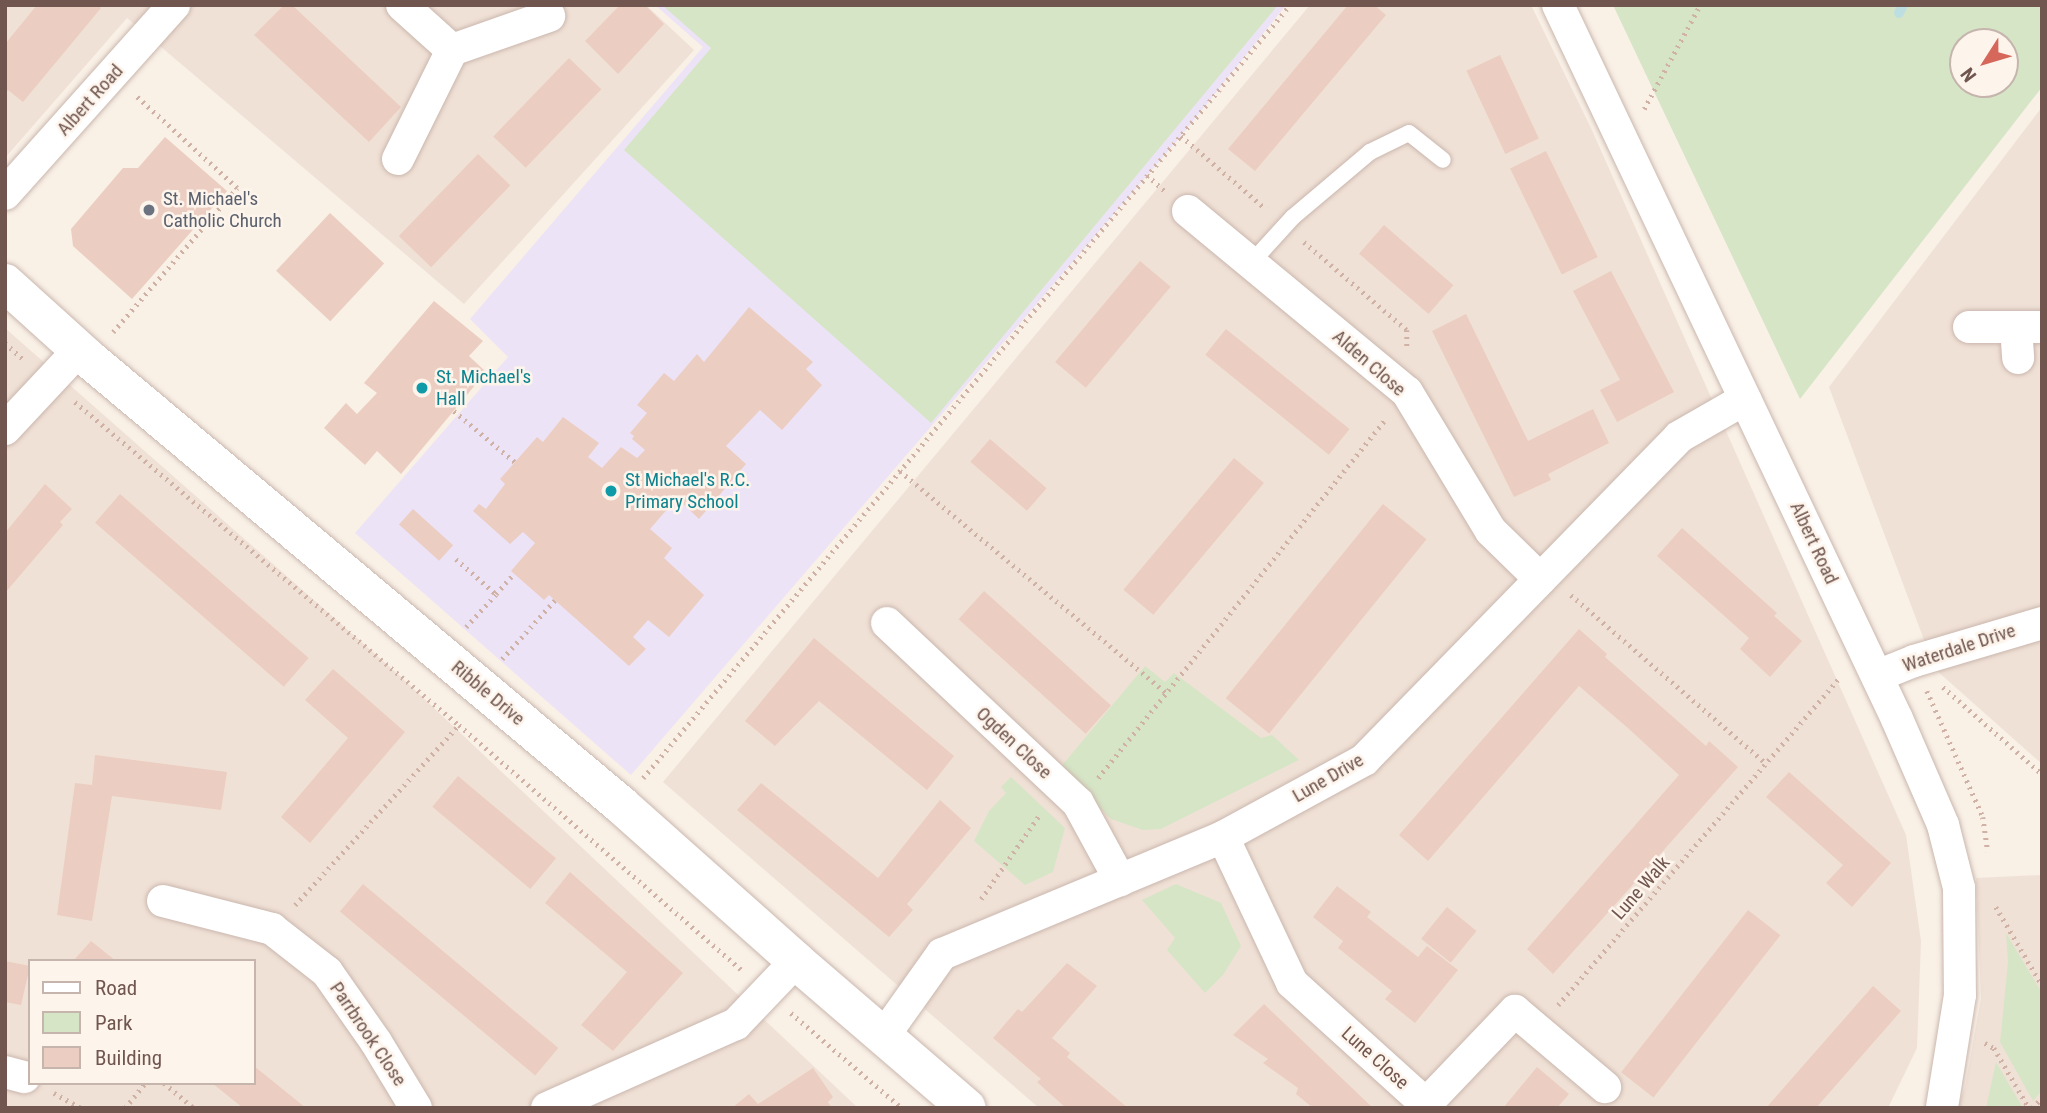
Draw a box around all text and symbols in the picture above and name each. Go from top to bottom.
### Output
north arrow [1949,28,2019,98]
street label: Albert Road [52,60,128,140]
text: N [1956,63,1981,86]
place label: St. Michael's Catholic Church [163,188,282,232]
marker: St. Michael's Catholic Church [141,202,157,218]
street label: Alden Close [1328,325,1410,401]
place label: St. Michael's Hall [436,366,531,410]
marker: St. Michael's Hall [414,380,430,396]
place label: St Michael's R.C. Primary School [625,469,750,513]
marker: St Michael's R.C. Primary School [603,483,619,499]
street label: Albert Road [1785,498,1843,588]
street label: Waterdale Drive [1900,619,2018,677]
street label: Ribble Drive [447,656,529,730]
street label: Ogden Close [972,702,1056,784]
street label: Lune Drive [1288,749,1368,807]
street label: Lune Walk [1607,852,1675,924]
legend [28,959,256,1085]
text: Road [95,976,137,1000]
street label: Parrbrook Close [325,978,411,1090]
text: Park [95,1011,132,1035]
street label: Lune Close [1337,1022,1413,1094]
text: Building [95,1046,162,1070]

